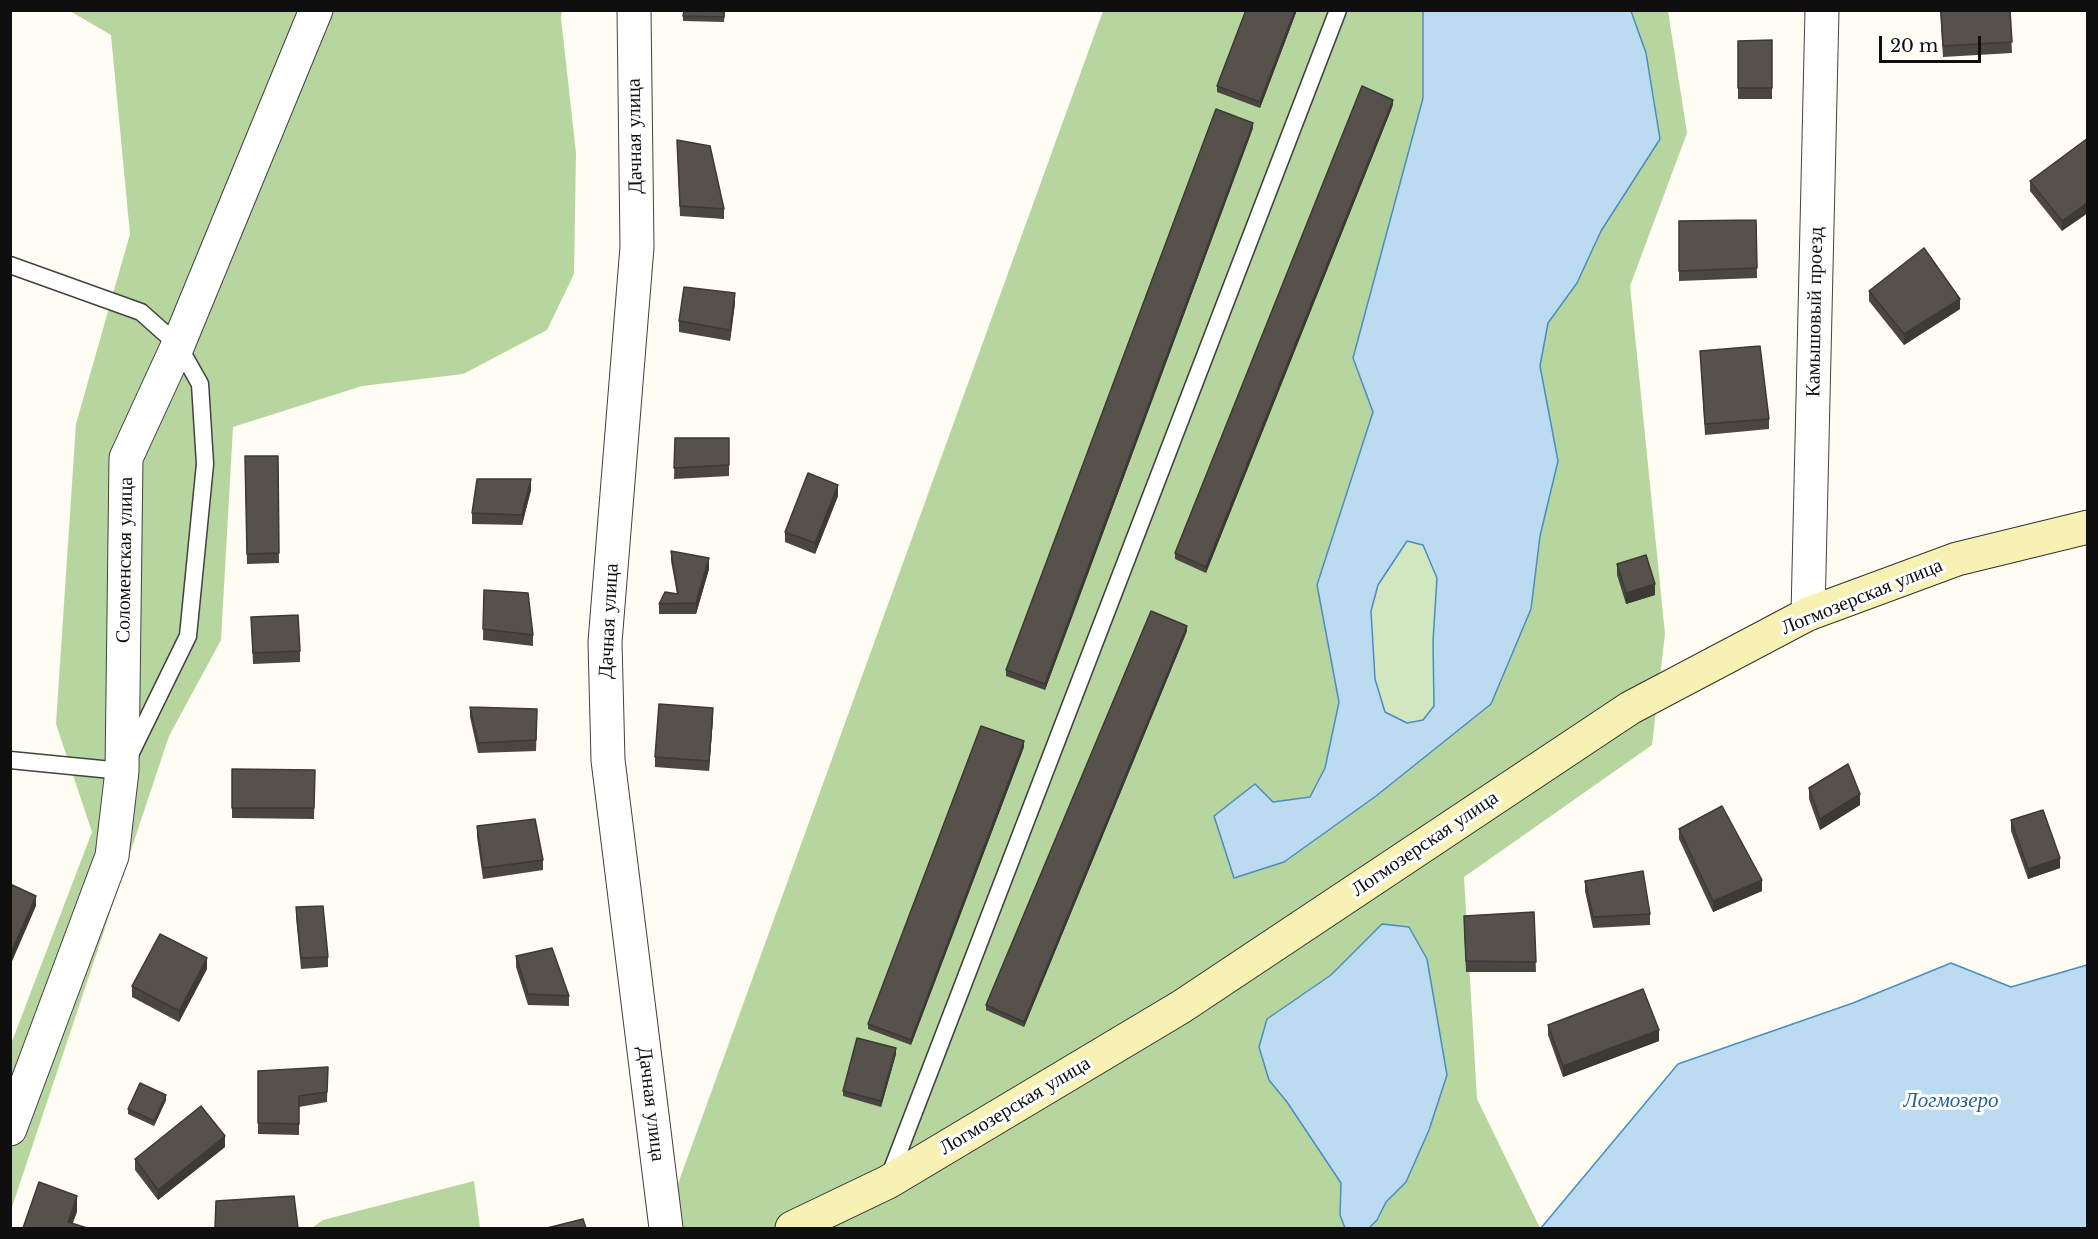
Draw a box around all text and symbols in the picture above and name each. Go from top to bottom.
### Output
scale bar [1882,24,1984,62]
text: 20 m [1890,35,1938,57]
street label: Дачная улица [622,78,648,194]
street label: Камышовый проезд [1802,227,1828,397]
street label: Соломенская улица [112,477,138,643]
street label: Логмозерская улица [1778,554,1946,640]
street label: Дачная улица [594,563,624,679]
street label: Логмозерская улица [1347,786,1503,902]
street label: Дачная улица [632,1045,670,1163]
street label: Логмозерская улица [935,1051,1095,1161]
water label: Логмозеро [1903,1088,1999,1114]

